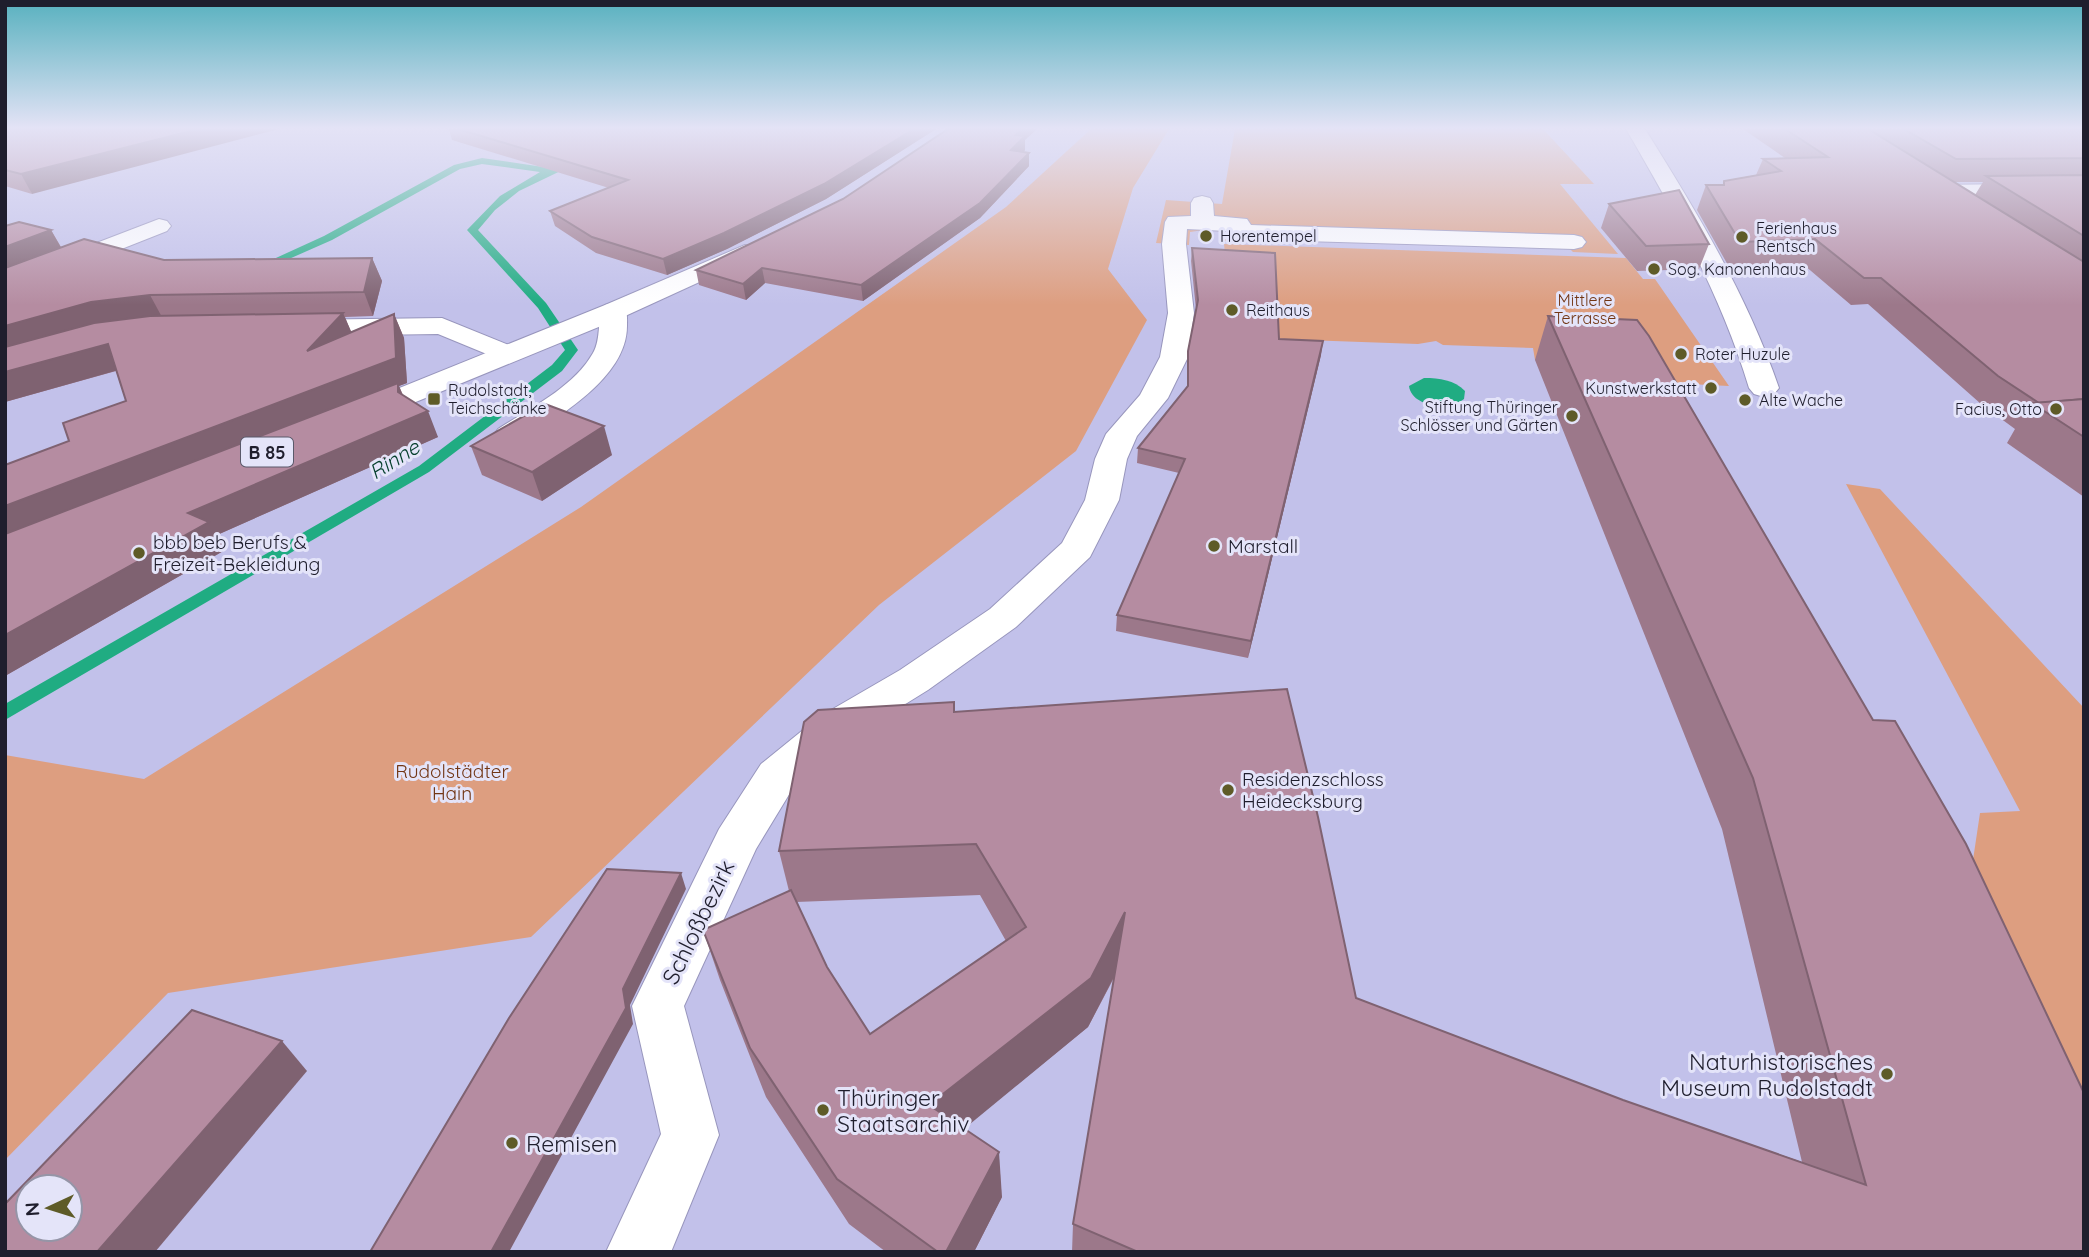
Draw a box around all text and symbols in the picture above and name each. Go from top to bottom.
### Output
place label: Ferienhaus Rentsch [1756,218,1837,256]
place label: Horentempel [1220,226,1317,246]
marker: Horentempel [1198,228,1214,244]
marker: Ferienhaus Rentsch [1734,229,1750,245]
place label: Sog. Kanonenhaus [1668,259,1806,279]
marker: Sog. Kanonenhaus [1646,261,1662,277]
park label: Mittlere Terrasse [1554,290,1616,328]
place label: Reithaus [1246,300,1310,320]
marker: Reithaus [1224,302,1240,318]
place label: Roter Huzule [1695,344,1790,364]
marker: Roter Huzule [1673,346,1689,362]
place label: Kunstwerkstatt [1585,378,1697,398]
place label: Rudolstadt, Teichschänke [448,380,547,418]
marker: Kunstwerkstatt [1703,380,1719,396]
place label: Alte Wache [1759,390,1843,410]
marker: Rudolstadt, Teichschänke [426,391,442,407]
marker: Alte Wache [1737,392,1753,408]
place label: Stiftung Thüringer Schlösser und Gärten [1400,397,1558,435]
place label: Facius, Otto [1955,399,2042,419]
marker: Facius, Otto [2048,401,2064,417]
marker: Stiftung Thüringer Schlösser und Gärten [1564,408,1580,424]
water label: Rinne [364,433,425,485]
road number: B 85 [241,438,293,466]
place label: bbb beb Berufs & Freizeit-Bekleidung [153,530,320,576]
place label: Marstall [1228,534,1298,558]
marker: Marstall [1206,538,1222,554]
marker: bbb beb Berufs & Freizeit-Bekleidung [131,545,147,561]
park label: Rudolstädter Hain [395,759,509,805]
place label: Residenzschloss Heidecksburg [1242,767,1384,813]
marker: Residenzschloss Heidecksburg [1220,782,1236,798]
street label: Schloßbezirk [655,855,741,989]
place label: Naturhistorisches Museum Rudolstadt [1661,1047,1873,1102]
marker: Naturhistorisches Museum Rudolstadt [1879,1066,1895,1082]
place label: Thüringer Staatsarchiv [837,1083,969,1138]
marker: Thüringer Staatsarchiv [815,1102,831,1118]
place label: Remisen [526,1129,617,1158]
marker: Remisen [504,1135,520,1151]
north arrow [14,1173,84,1243]
text: N [20,1201,44,1217]

